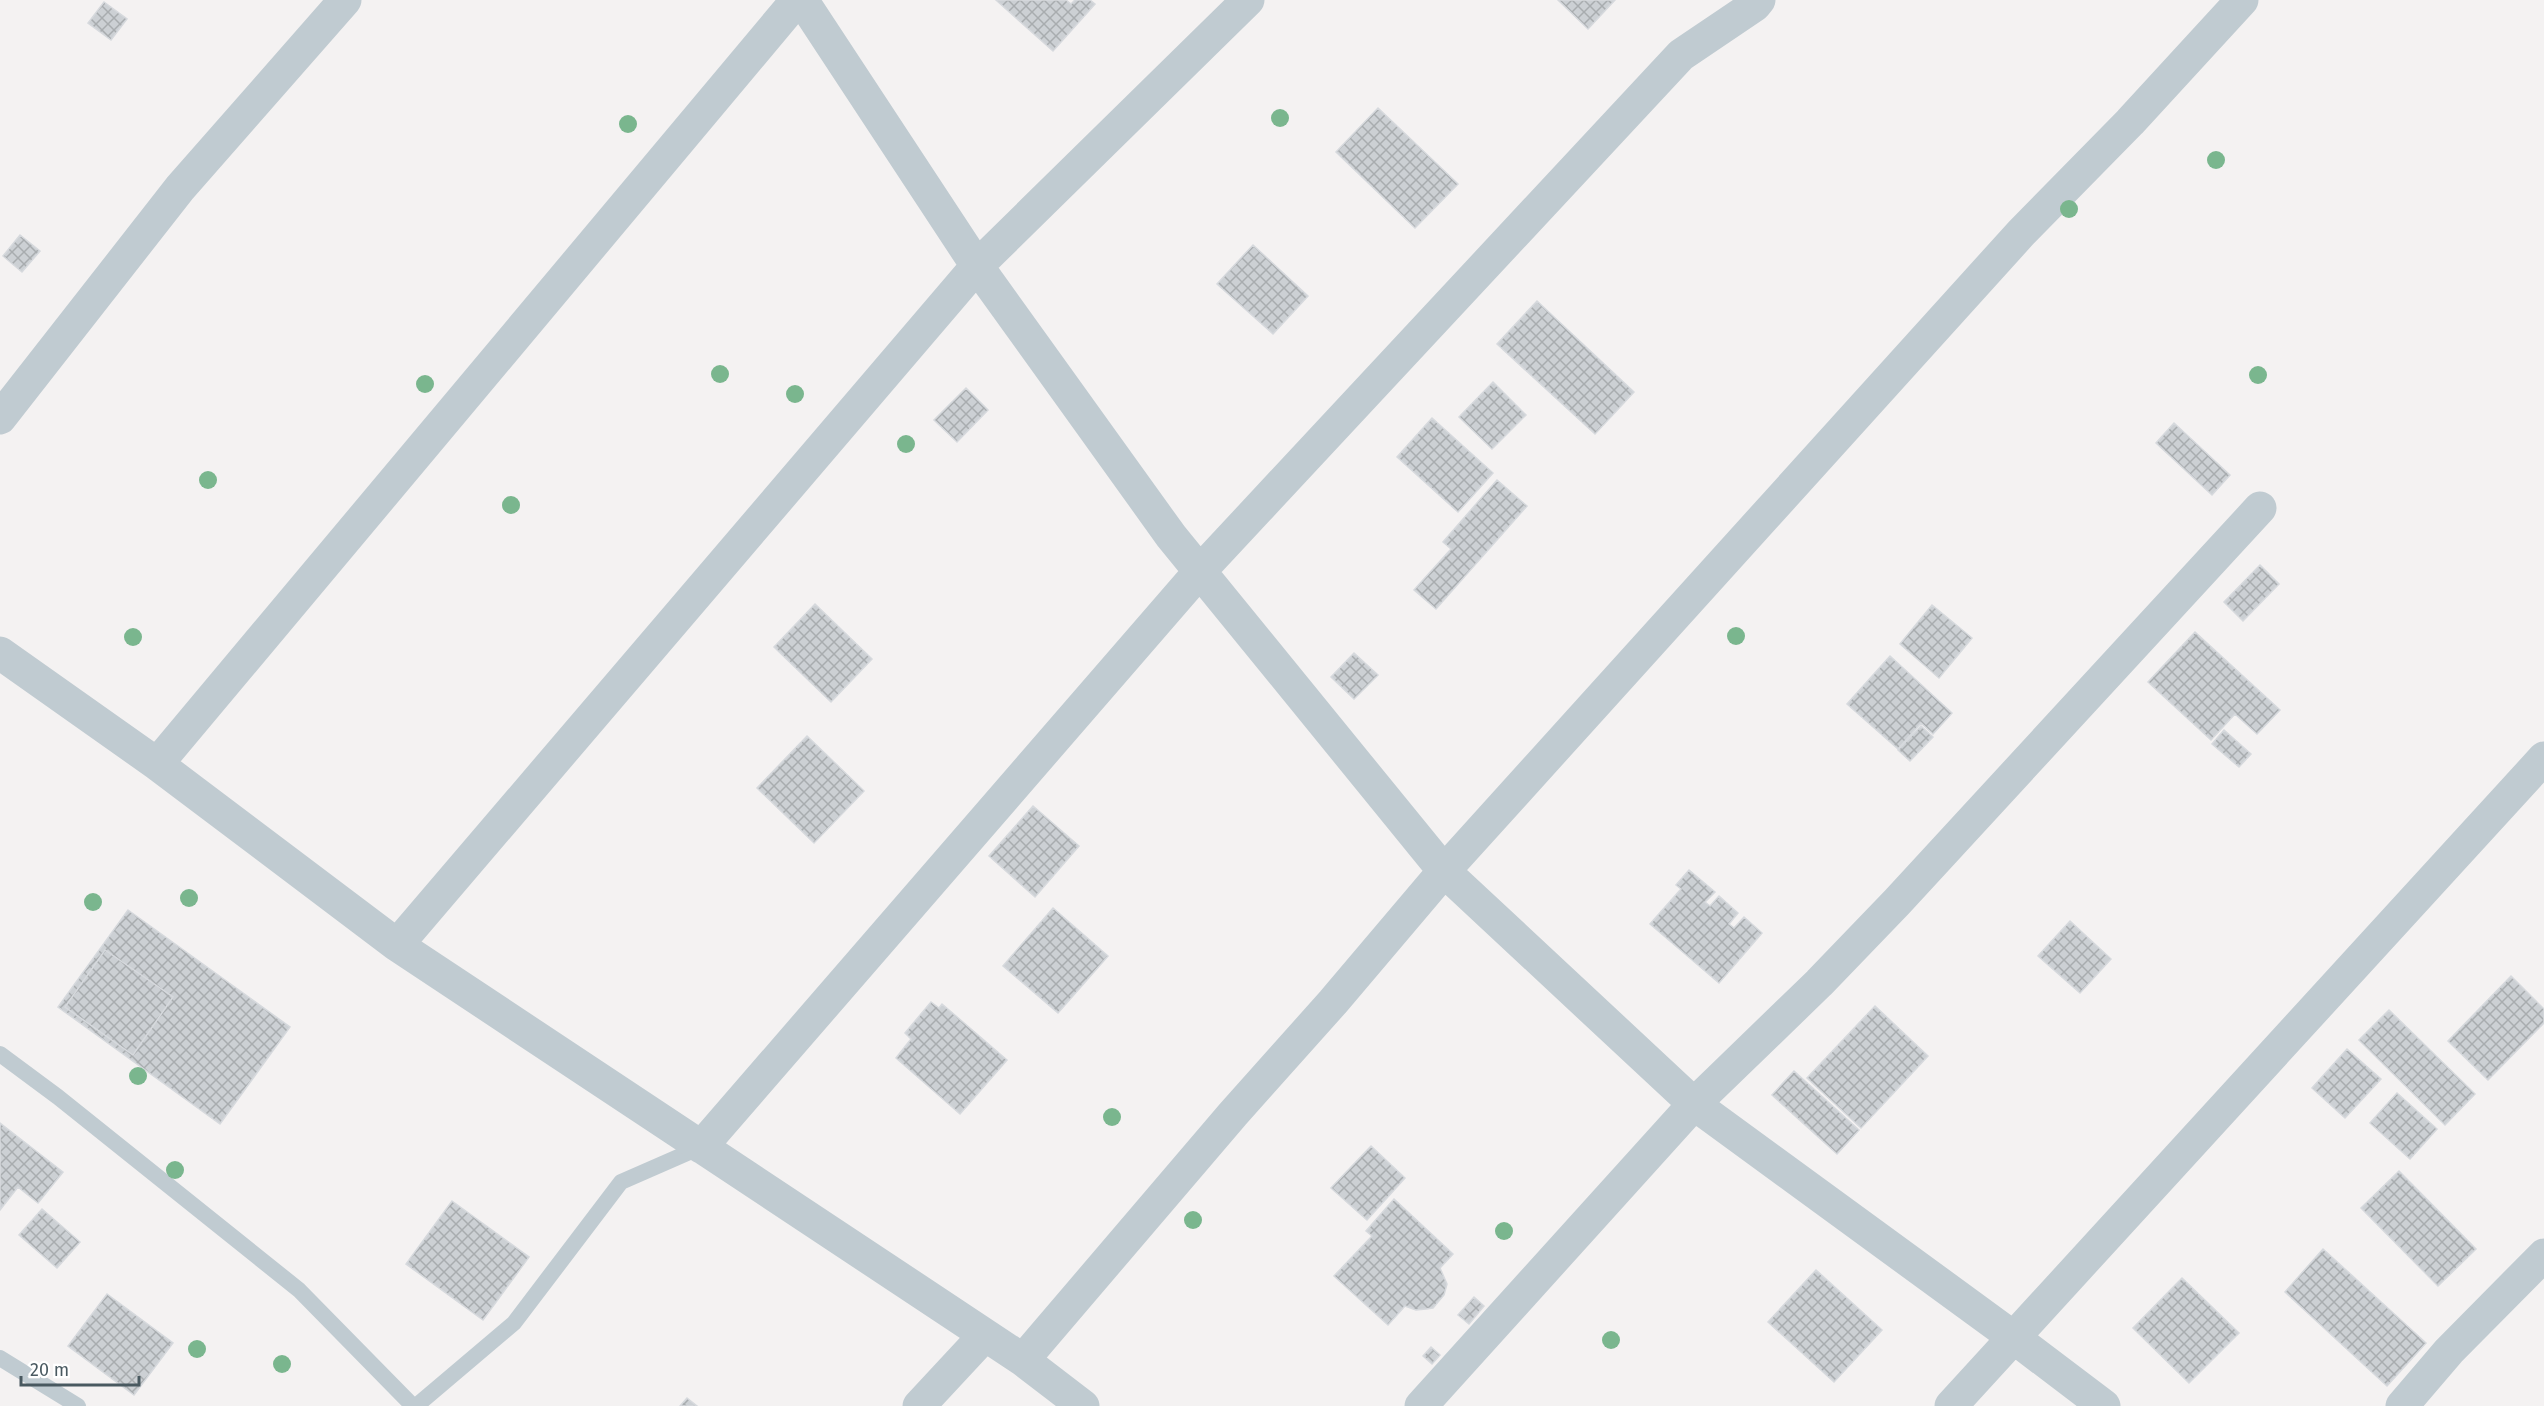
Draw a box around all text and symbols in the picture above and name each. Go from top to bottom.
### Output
scale bar [21,1349,140,1387]
text: 20 m [30,1359,69,1381]

